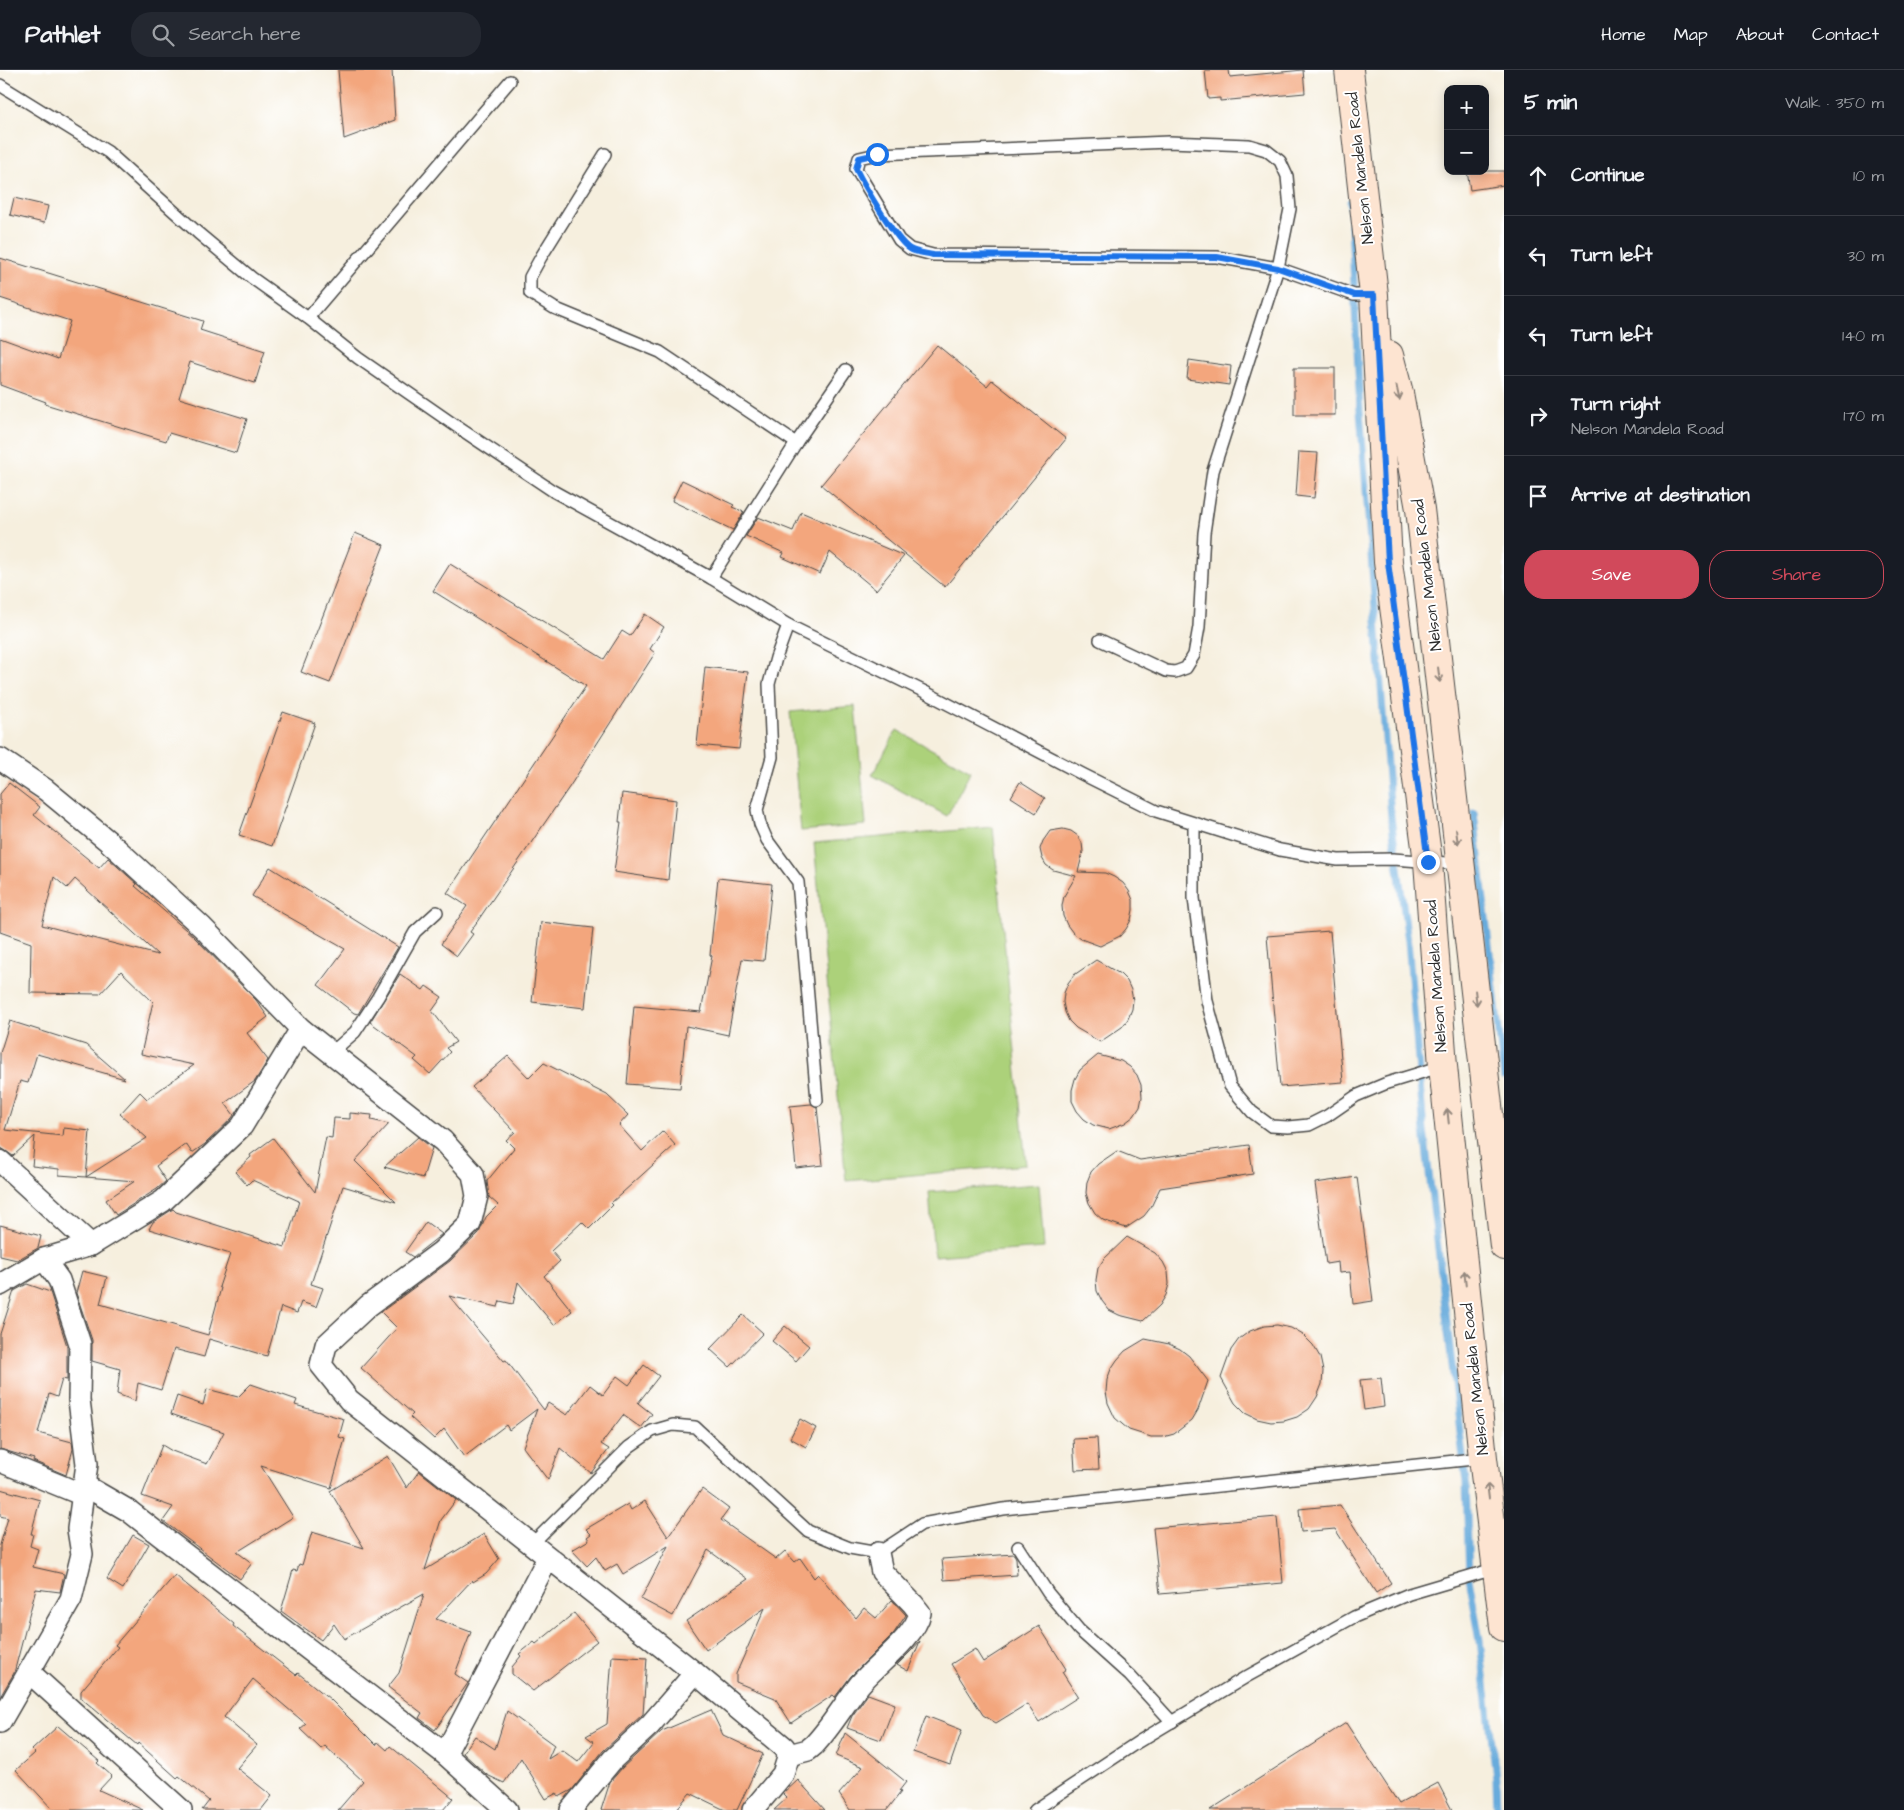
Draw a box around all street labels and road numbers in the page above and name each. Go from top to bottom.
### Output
street label: Nelson Mandela Road [1341,91,1379,245]
street label: Nelson Mandela Road [1407,498,1447,652]
street label: Nelson Mandela Road [1420,899,1452,1053]
street label: Nelson Mandela Road [1456,1302,1494,1456]

